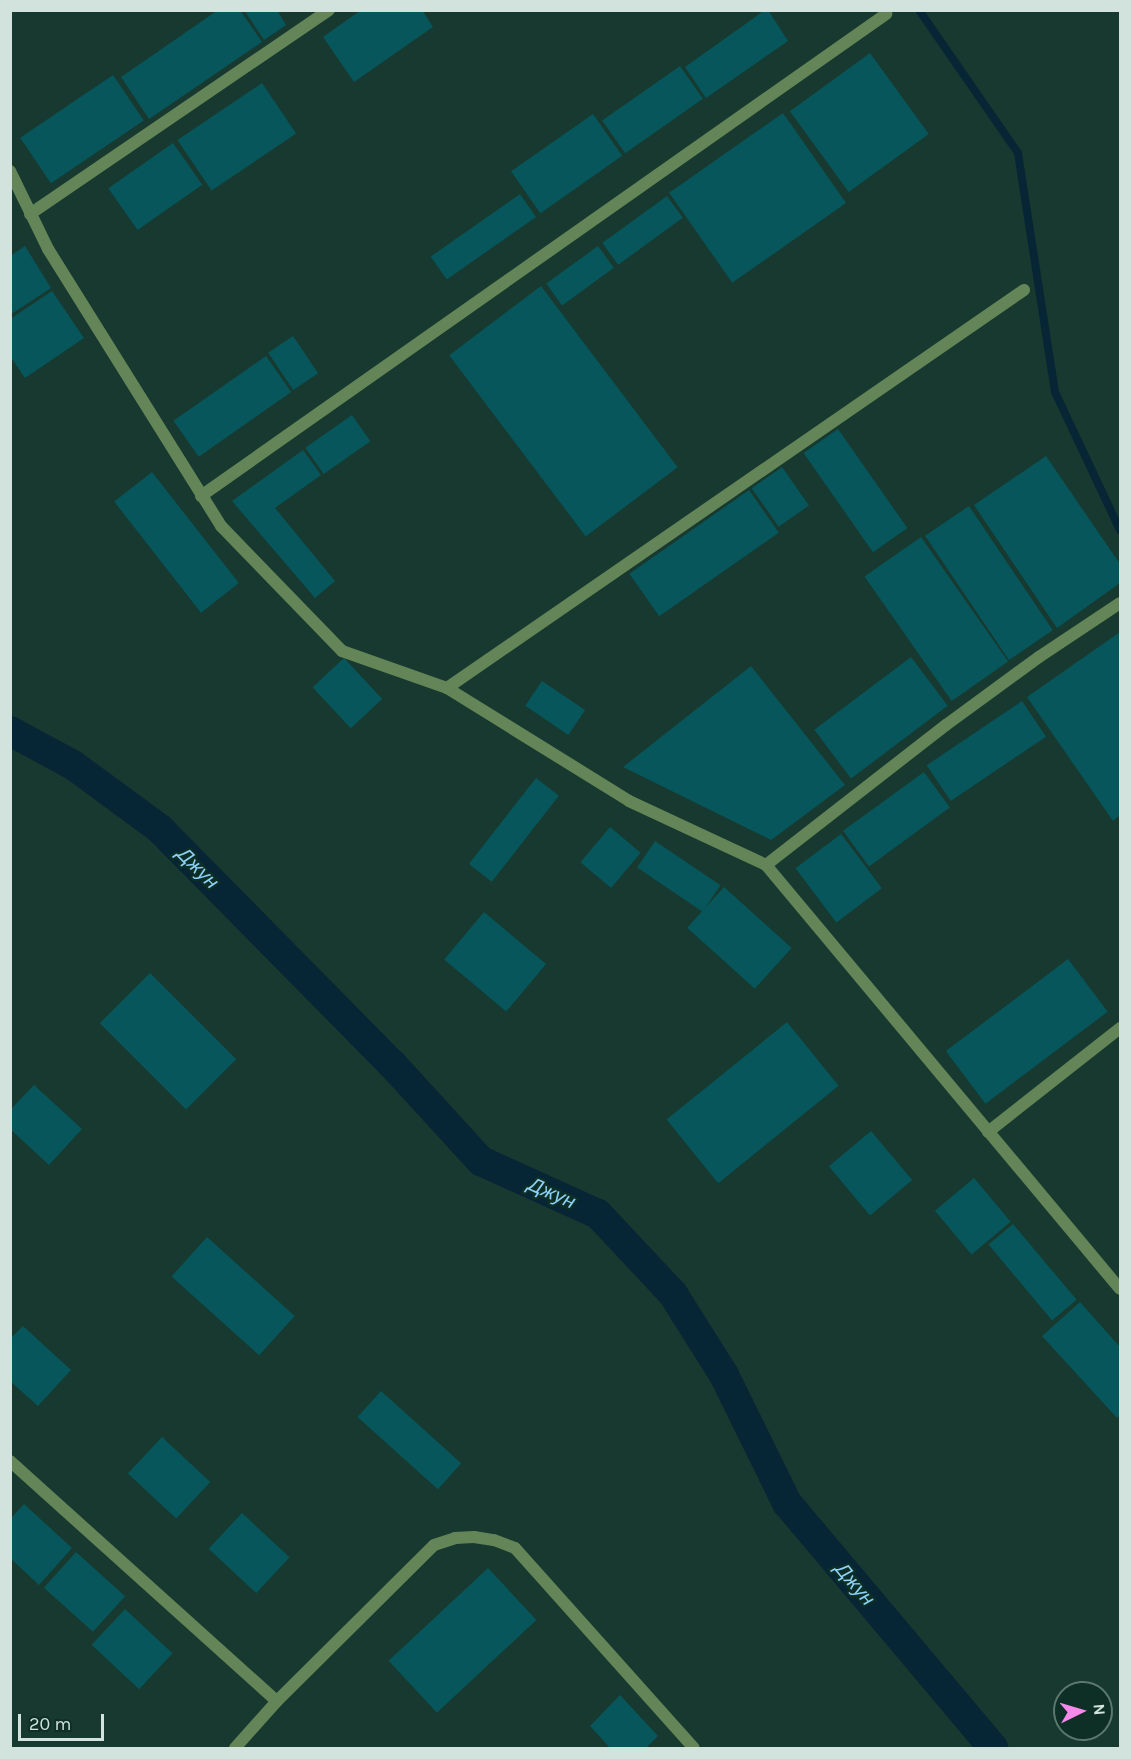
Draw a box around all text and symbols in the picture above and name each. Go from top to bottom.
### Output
water label: Джун [172,842,224,894]
water label: Джун [525,1172,579,1214]
water label: Джун [830,1557,880,1611]
north arrow [1053,1681,1113,1741]
scale bar [21,1702,106,1740]
text: N [1089,1703,1109,1716]
text: 20 m [29,1713,71,1735]

